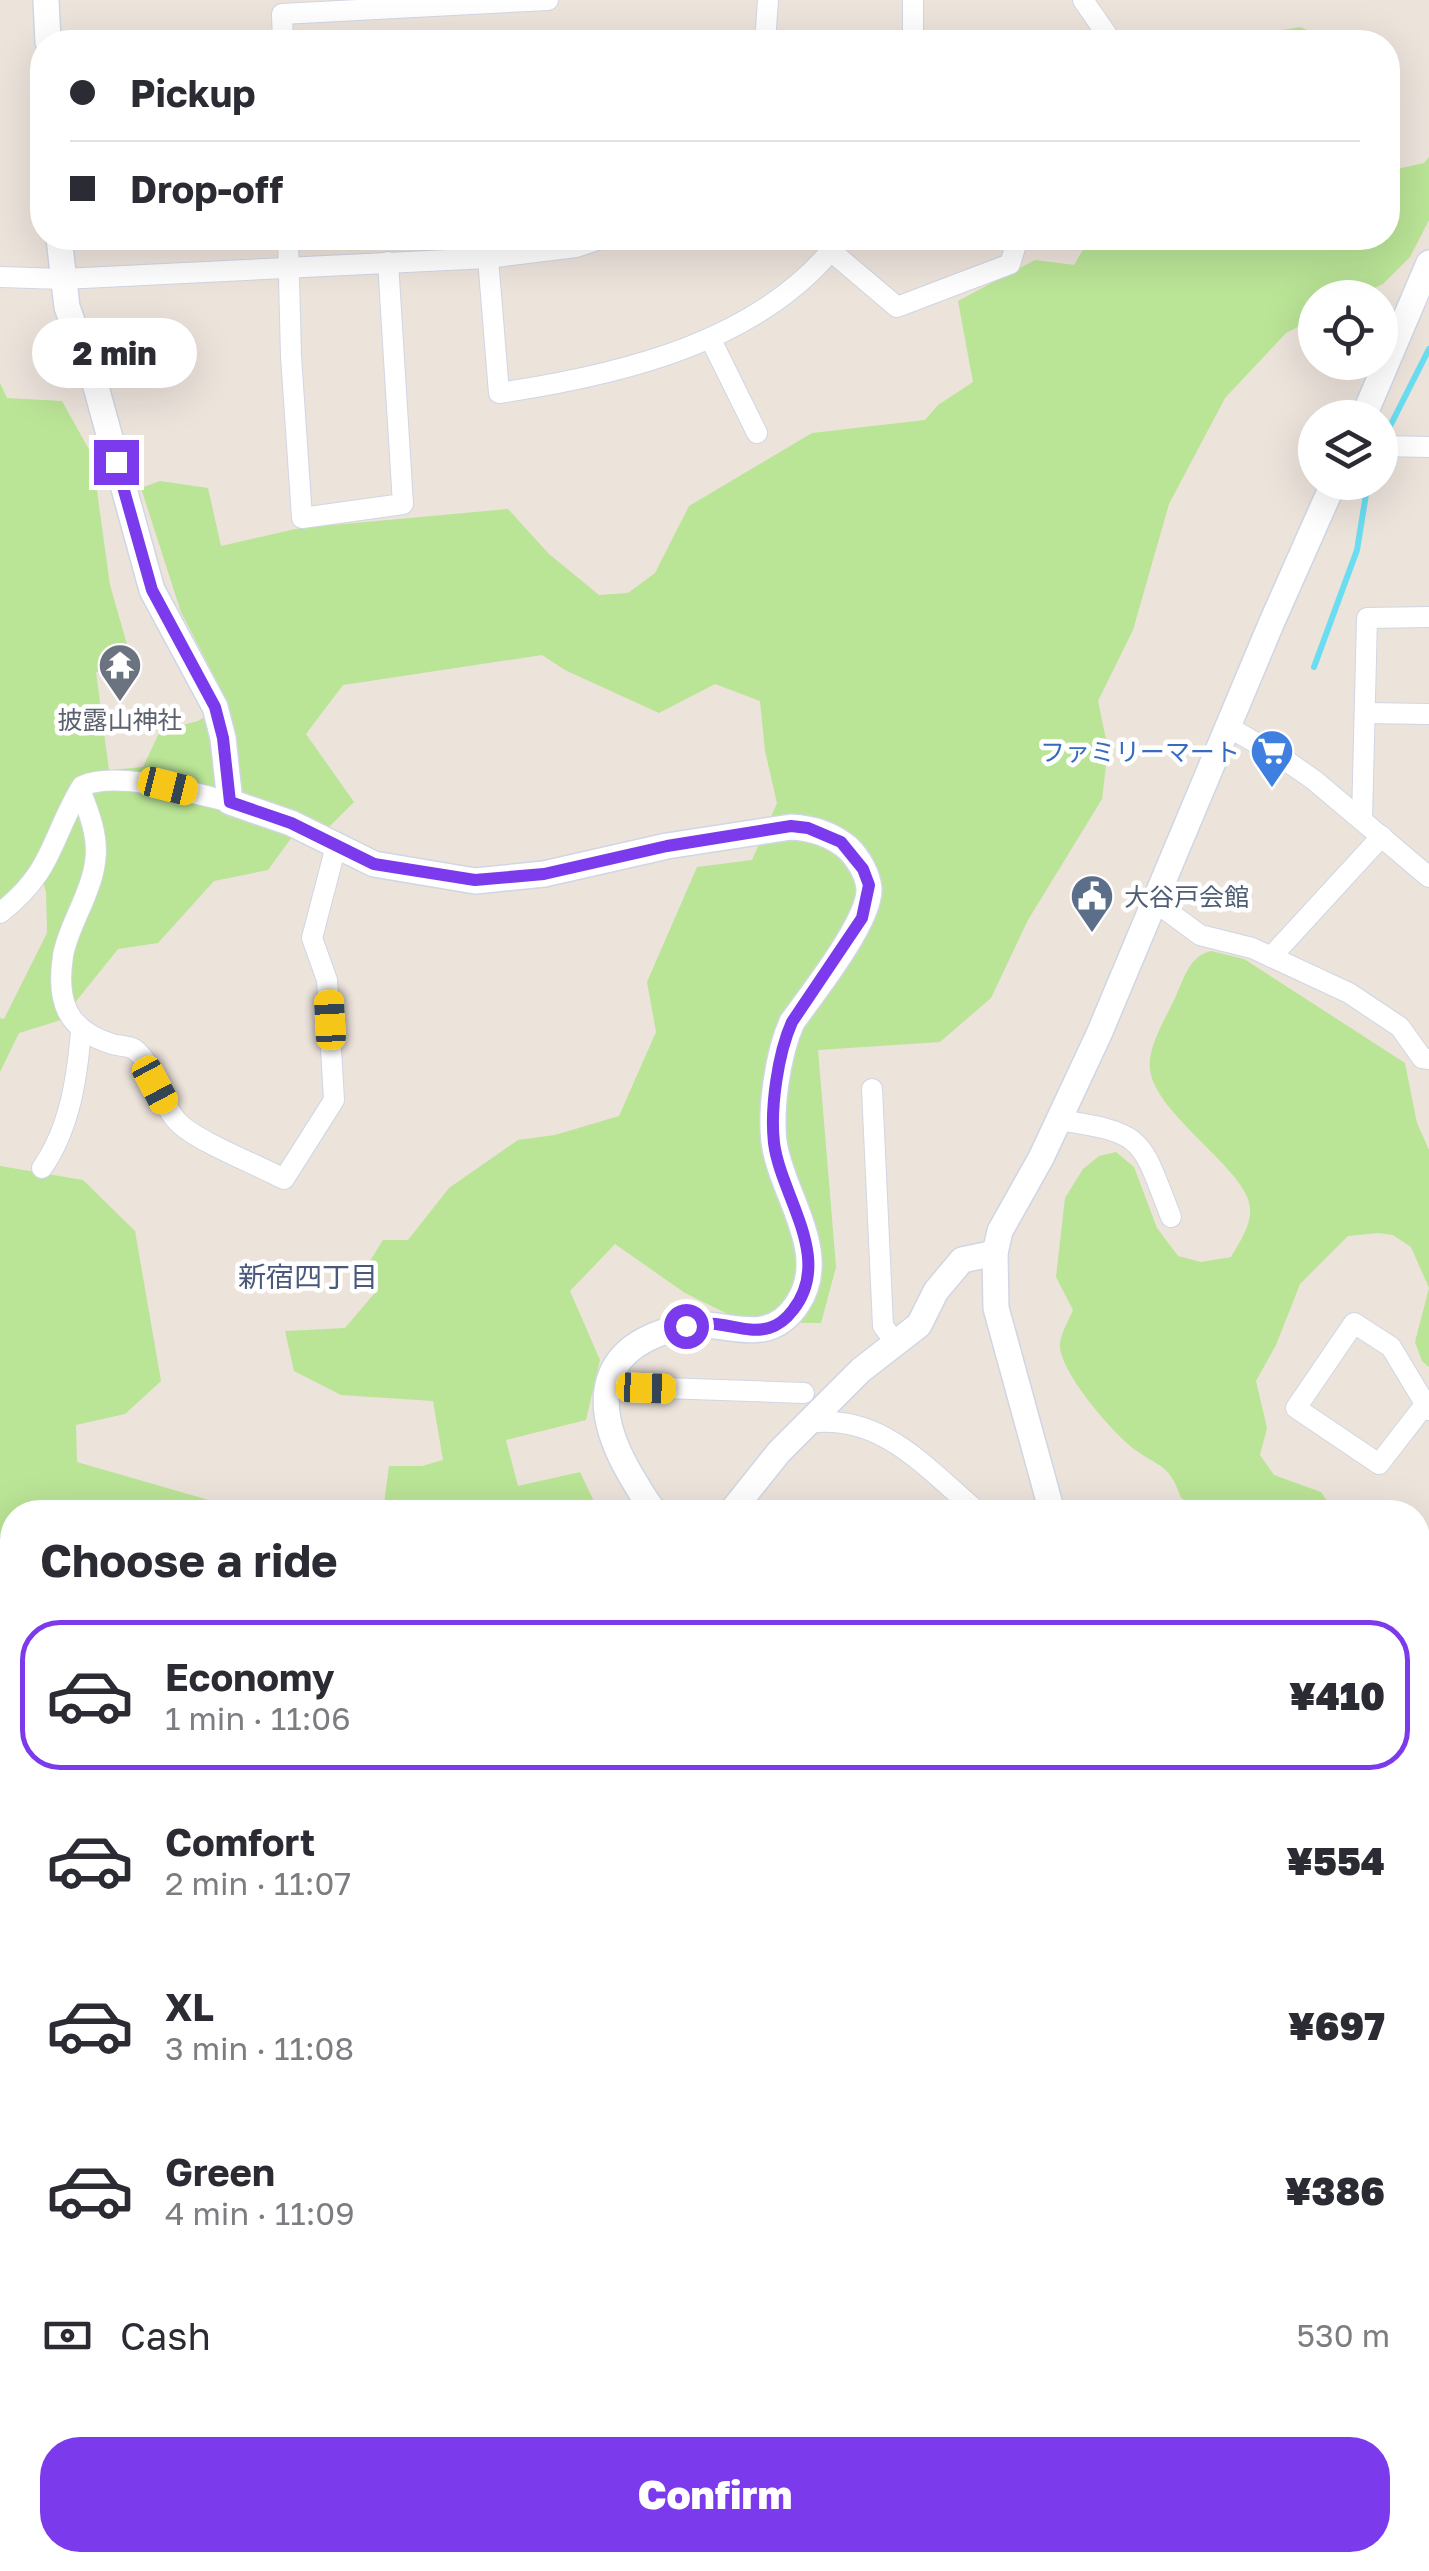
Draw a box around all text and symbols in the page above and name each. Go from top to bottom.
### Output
text: Pickup [130,70,256,115]
text: Drop-off [130,166,283,211]
map controls [1298,280,1398,500]
button: locate [1298,280,1398,380]
callout: 2 min [34,317,198,387]
text: 2 min [72,334,157,372]
button: layers [1298,400,1398,500]
route end [94,440,139,485]
temple icon: 披露山神社 [97,642,143,703]
place label: 披露山神社 [57,704,183,735]
supermarket icon: ファミリーマート [1249,728,1295,789]
place label: ファミリーマート [1040,736,1240,767]
car [135,764,201,808]
public building icon: 大谷戸会館 [1069,873,1115,934]
place label: 大谷戸会館 [1124,881,1249,912]
car [313,989,347,1051]
car [128,1051,182,1119]
district label: 新宿四丁目 [238,1260,378,1293]
route start [664,1304,709,1349]
car [615,1372,677,1404]
text: Choose a ride [40,1533,338,1587]
icon: car [45,1650,135,1740]
text: Economy [165,1654,334,1699]
text: ¥410 [1289,1673,1385,1718]
text: 1 min · 11:06 [165,1699,351,1737]
icon: car [45,1815,135,1905]
text: Comfort [165,1819,315,1864]
text: ¥554 [1286,1838,1385,1883]
text: 2 min · 11:07 [165,1864,351,1902]
icon: car [45,1980,135,2070]
text: XL [165,1984,214,2029]
text: ¥697 [1288,2003,1385,2048]
text: 3 min · 11:08 [165,2029,354,2067]
icon: car [45,2145,135,2235]
text: Green [165,2149,275,2194]
text: ¥386 [1285,2168,1385,2213]
text: 4 min · 11:09 [165,2194,355,2232]
icon: cash [40,2308,95,2363]
text: Cash [120,2313,211,2358]
text: 530 m [1297,2316,1390,2354]
button: Confirm [40,2437,1390,2552]

